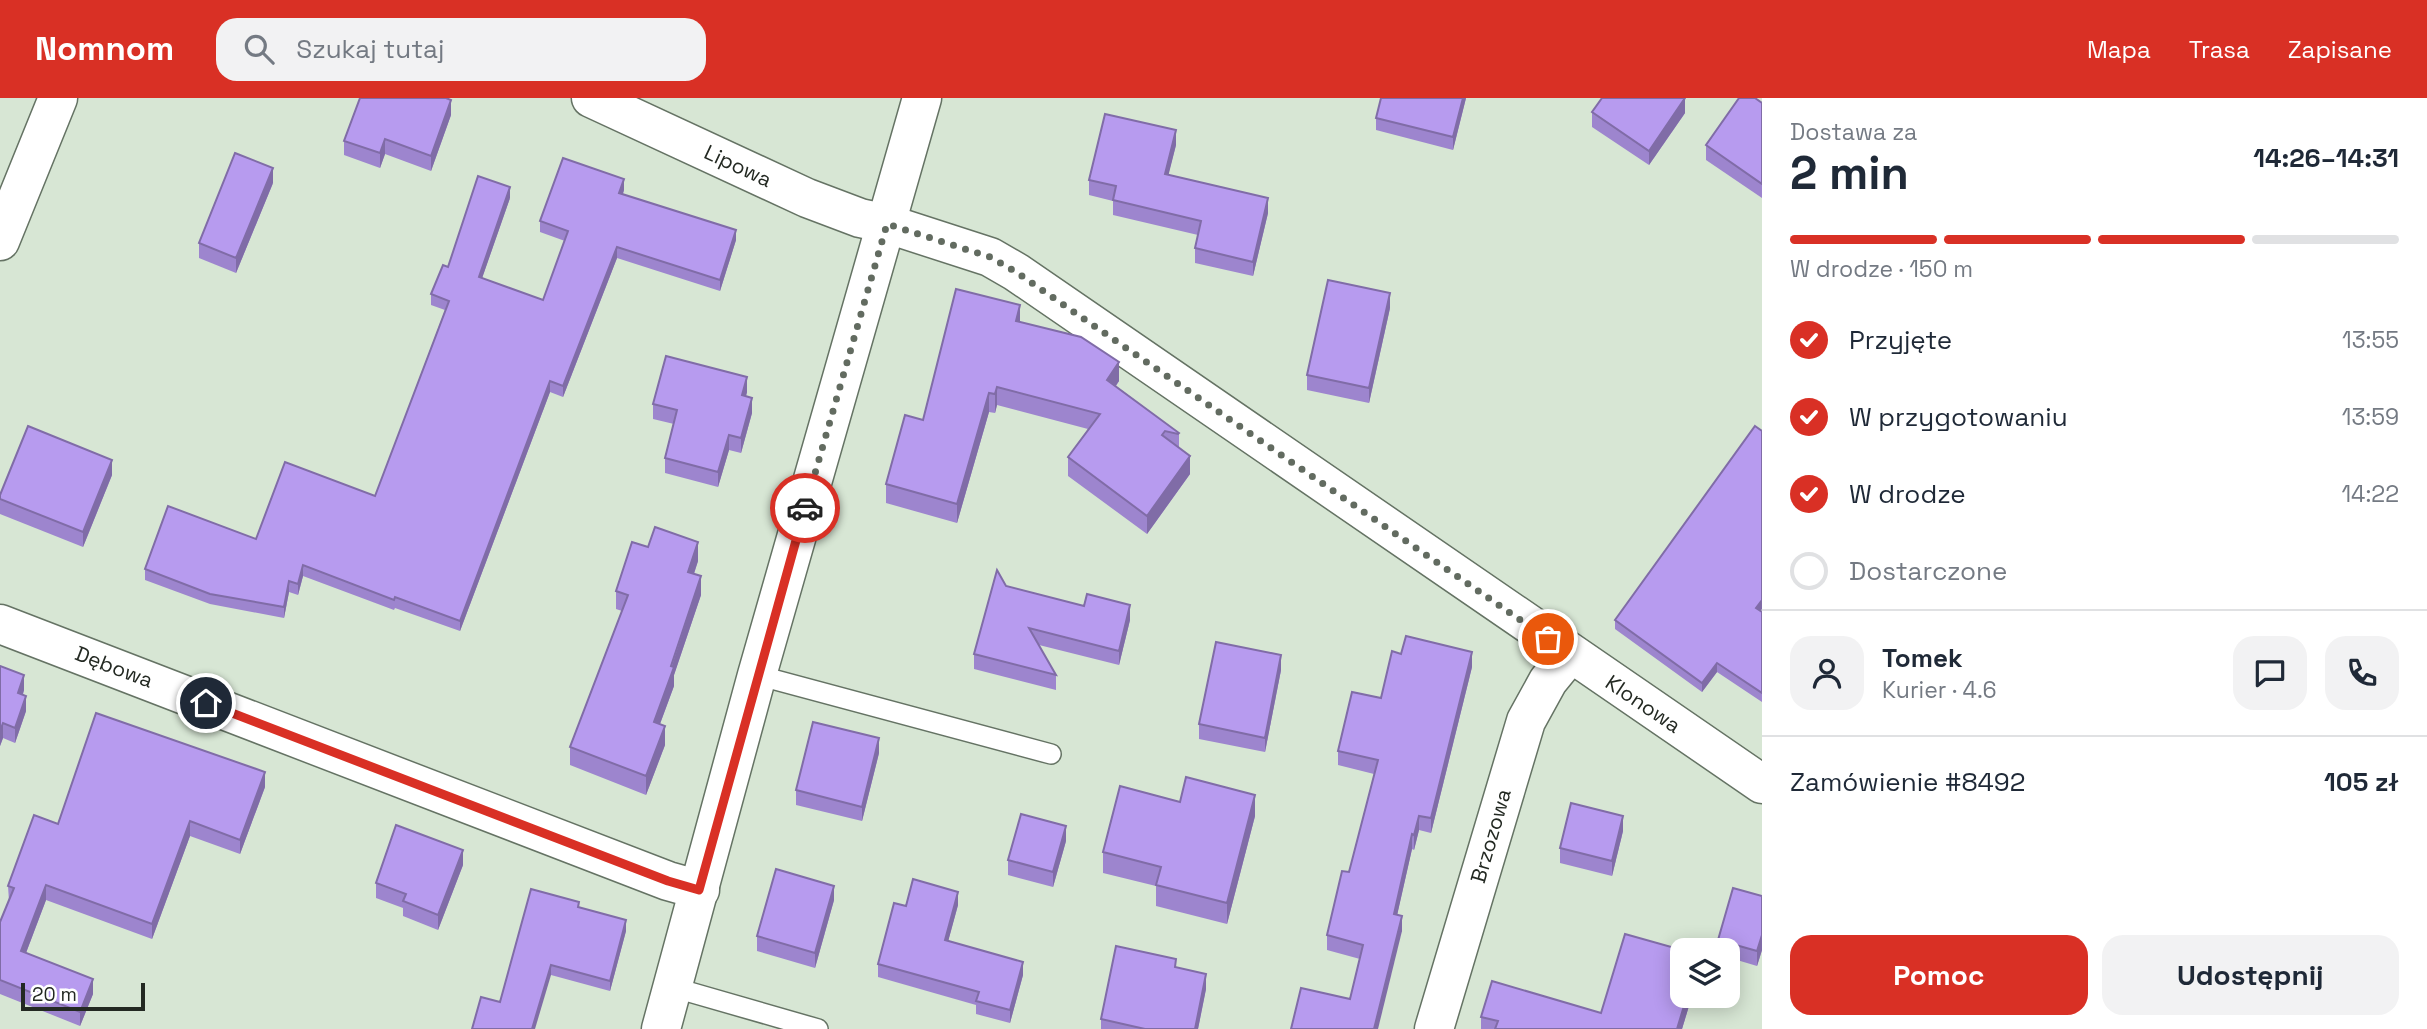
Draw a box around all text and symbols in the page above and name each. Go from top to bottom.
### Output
search box [216,18,706,81]
text: Nomnom [35,28,174,70]
icon: search [240,30,278,68]
text: Szukaj tutaj [296,32,444,66]
text: Mapa [2087,34,2151,65]
text: Trasa [2189,34,2250,65]
text: Zapisane [2288,34,2392,65]
text: Dostawa za [1790,117,1917,147]
street label: Lipowa [700,138,776,193]
text: 14:26–14:31 [2253,141,2399,175]
text: 2 min [1790,144,1909,202]
text: W drodze · 150 m [1790,254,1973,284]
icon: check [1790,321,1828,359]
text: Przyjęte [1849,323,1952,357]
text: 13:55 [2342,325,2399,355]
icon: check [1790,398,1828,436]
text: W przygotowaniu [1849,400,2068,434]
text: 13:59 [2342,402,2399,432]
courier [770,473,840,543]
icon: check [1790,475,1828,513]
text: W drodze [1849,477,1966,511]
text: 14:22 [2341,479,2399,509]
icon: car [786,489,824,527]
text: Dostarczone [1849,554,2007,588]
pin [1518,609,1578,669]
icon: bag [1529,620,1567,658]
button: person [1790,636,1864,710]
button: chat [2233,636,2307,710]
button: phone [2325,636,2399,710]
street label: Dębowa [71,639,157,694]
text: Tomek [1882,641,1963,675]
street label: Klonowa [1600,669,1686,739]
pin [176,673,236,733]
text: Kurier · 4.6 [1882,675,1997,705]
icon: home [187,684,225,722]
text: Zamówienie #8492 [1790,765,2025,799]
text: 105 zł [2324,765,2399,799]
street label: Brzozowa [1464,786,1517,886]
button: Pomoc [1790,935,2088,1015]
button: Udostępnij [2102,935,2399,1015]
map controls [1670,938,1740,1008]
button: layers [1670,938,1740,1008]
scale bar [21,980,145,1012]
text: 20 m [32,982,77,1007]

